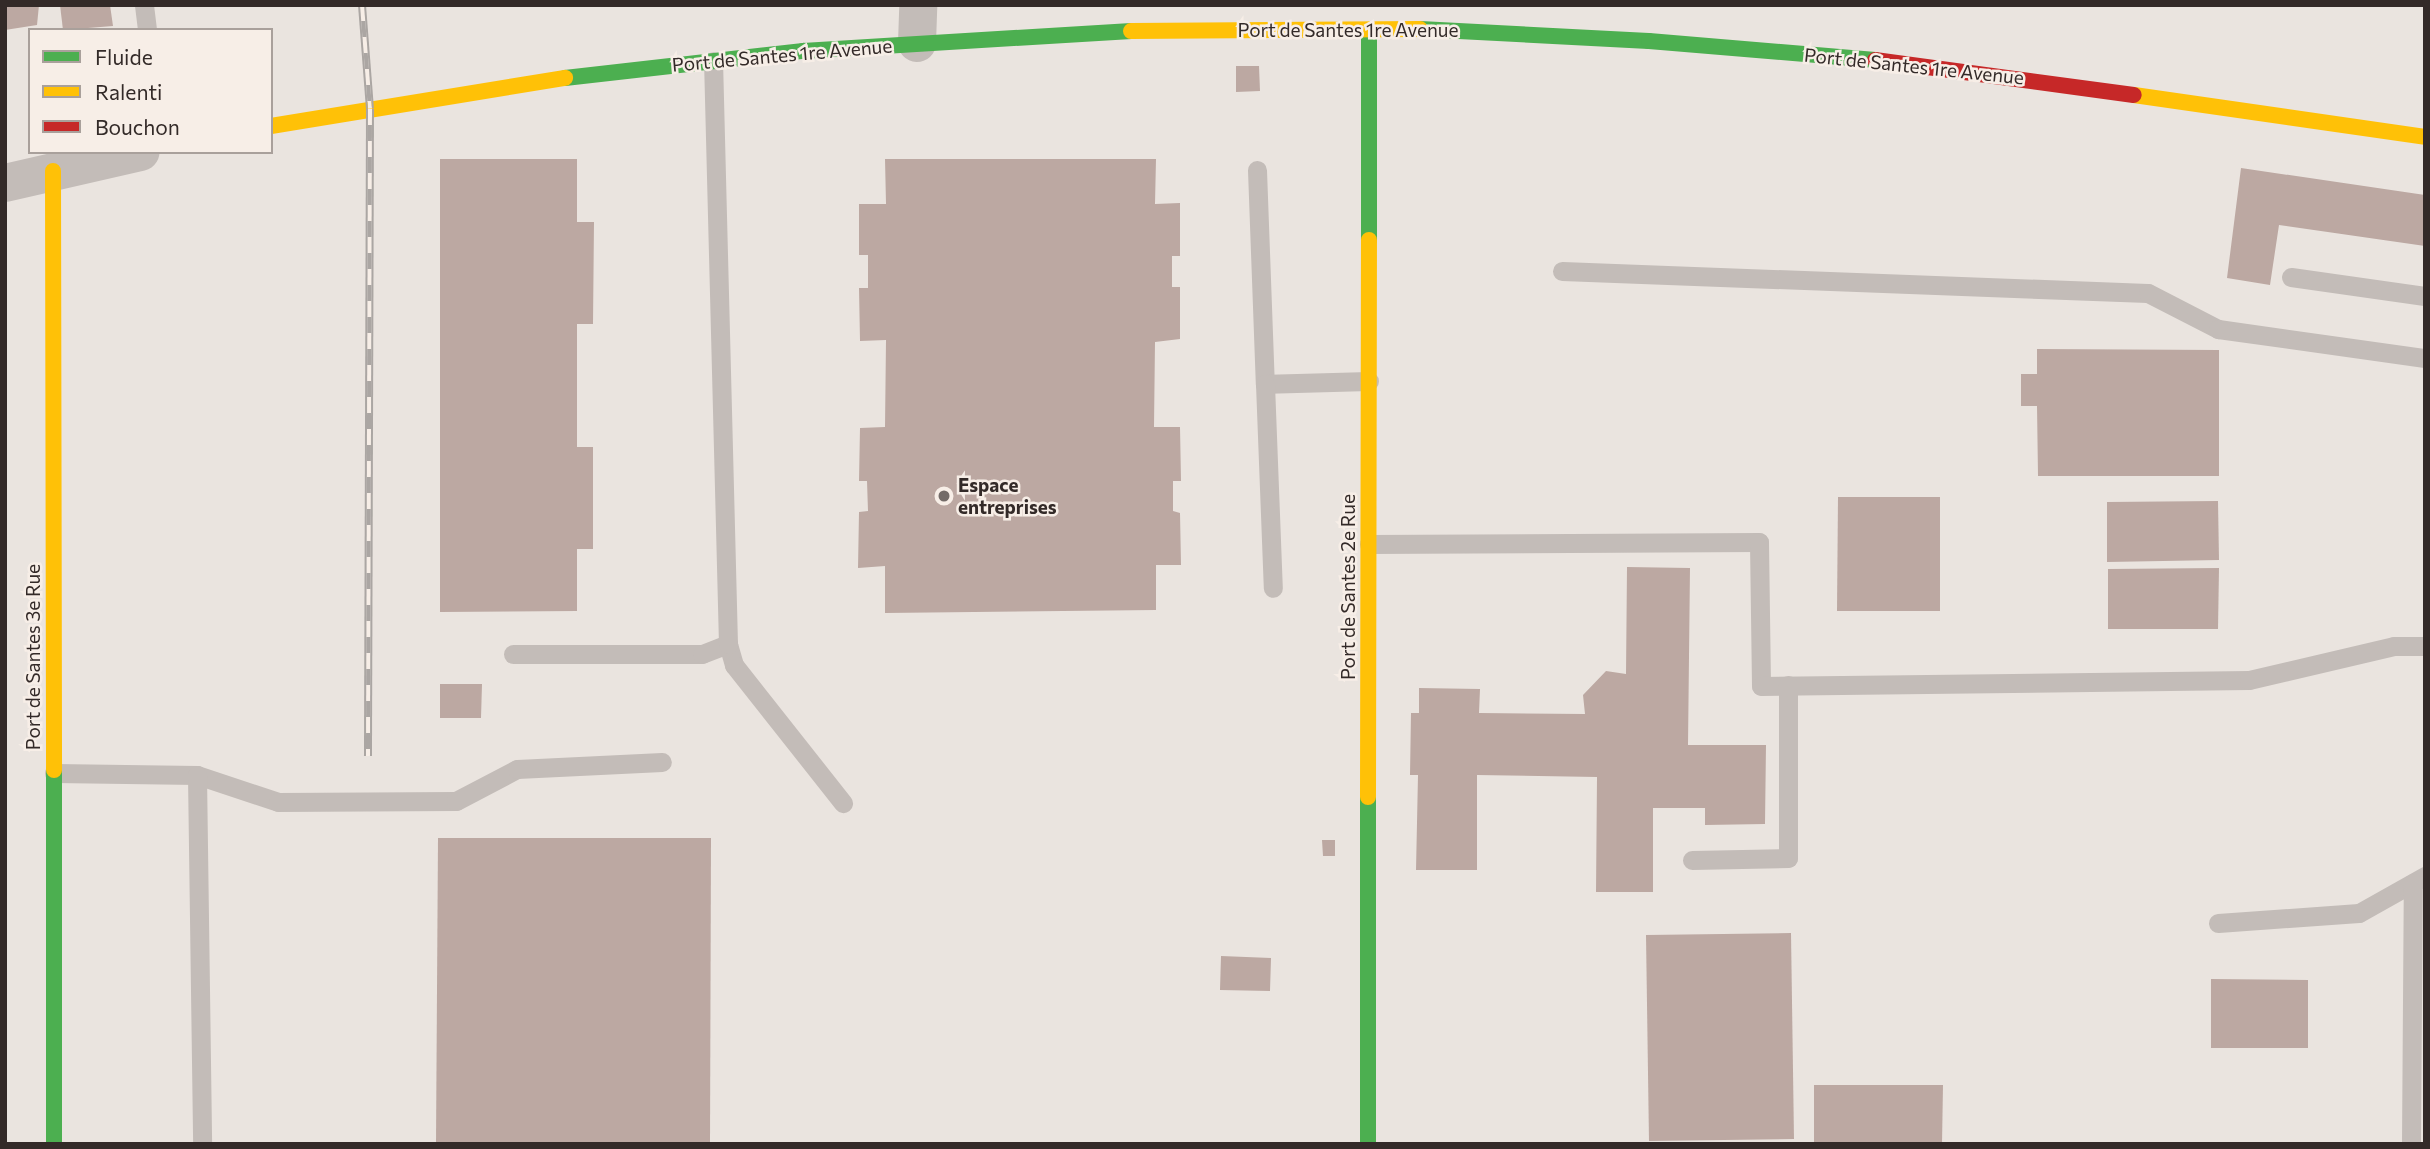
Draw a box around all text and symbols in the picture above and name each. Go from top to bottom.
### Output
street label: Port de Santes 1re Avenue [1238,19,1458,41]
legend [28,28,273,154]
street label: Port de Santes 1re Avenue [671,34,893,76]
street label: Port de Santes 1re Avenue [1803,43,2025,89]
text: Fluide [95,44,153,69]
text: Ralenti [95,79,162,104]
text: Bouchon [95,114,180,139]
place label: Espace entreprises [958,474,1057,518]
marker: Espace entreprises [936,488,952,504]
street label: Port de Santes 2e Rue [1337,494,1359,680]
street label: Port de Santes 3e Rue [22,564,44,750]

